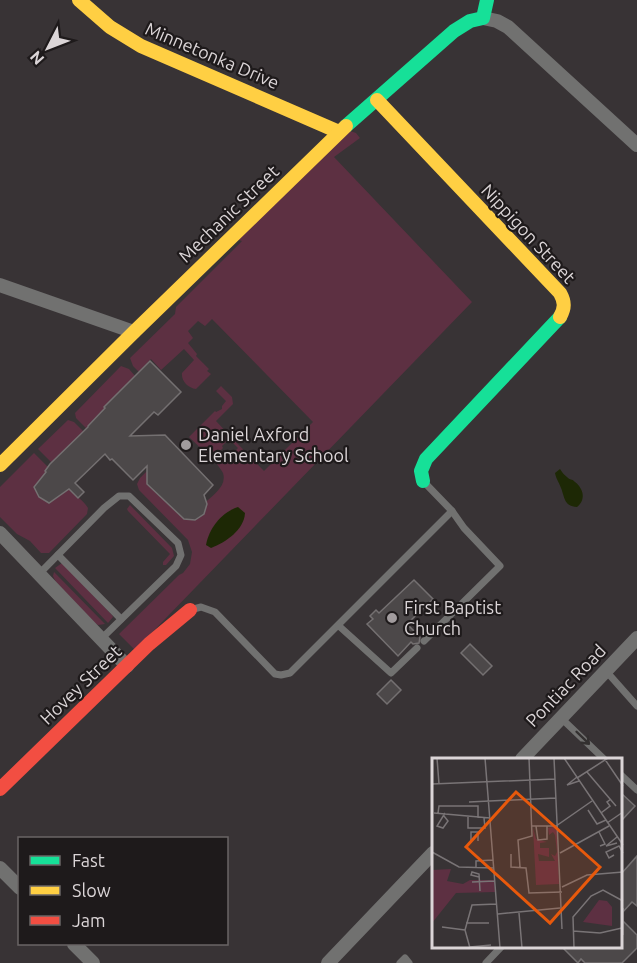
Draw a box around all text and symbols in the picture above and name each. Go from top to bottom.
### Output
north arrow [18,18,78,78]
street label: Minnetonka Drive [143,18,282,92]
text: N [26,48,48,68]
street label: Mechanic Street [174,161,282,266]
street label: Nippigon Street [478,180,580,287]
place label: Daniel Axford Elementary School [198,424,349,465]
marker: Daniel Axford Elementary School [179,438,193,452]
place label: First Baptist Church [404,597,501,638]
marker: First Baptist Church [385,611,399,625]
street label: Pontiac Road [521,640,609,730]
street label: Hovey Street [36,641,125,728]
one-way arrow [575,731,590,746]
inset map [432,758,622,948]
legend [18,837,228,945]
text: Fast [72,850,105,870]
text: Slow [72,880,111,900]
text: Jam [72,910,106,930]

